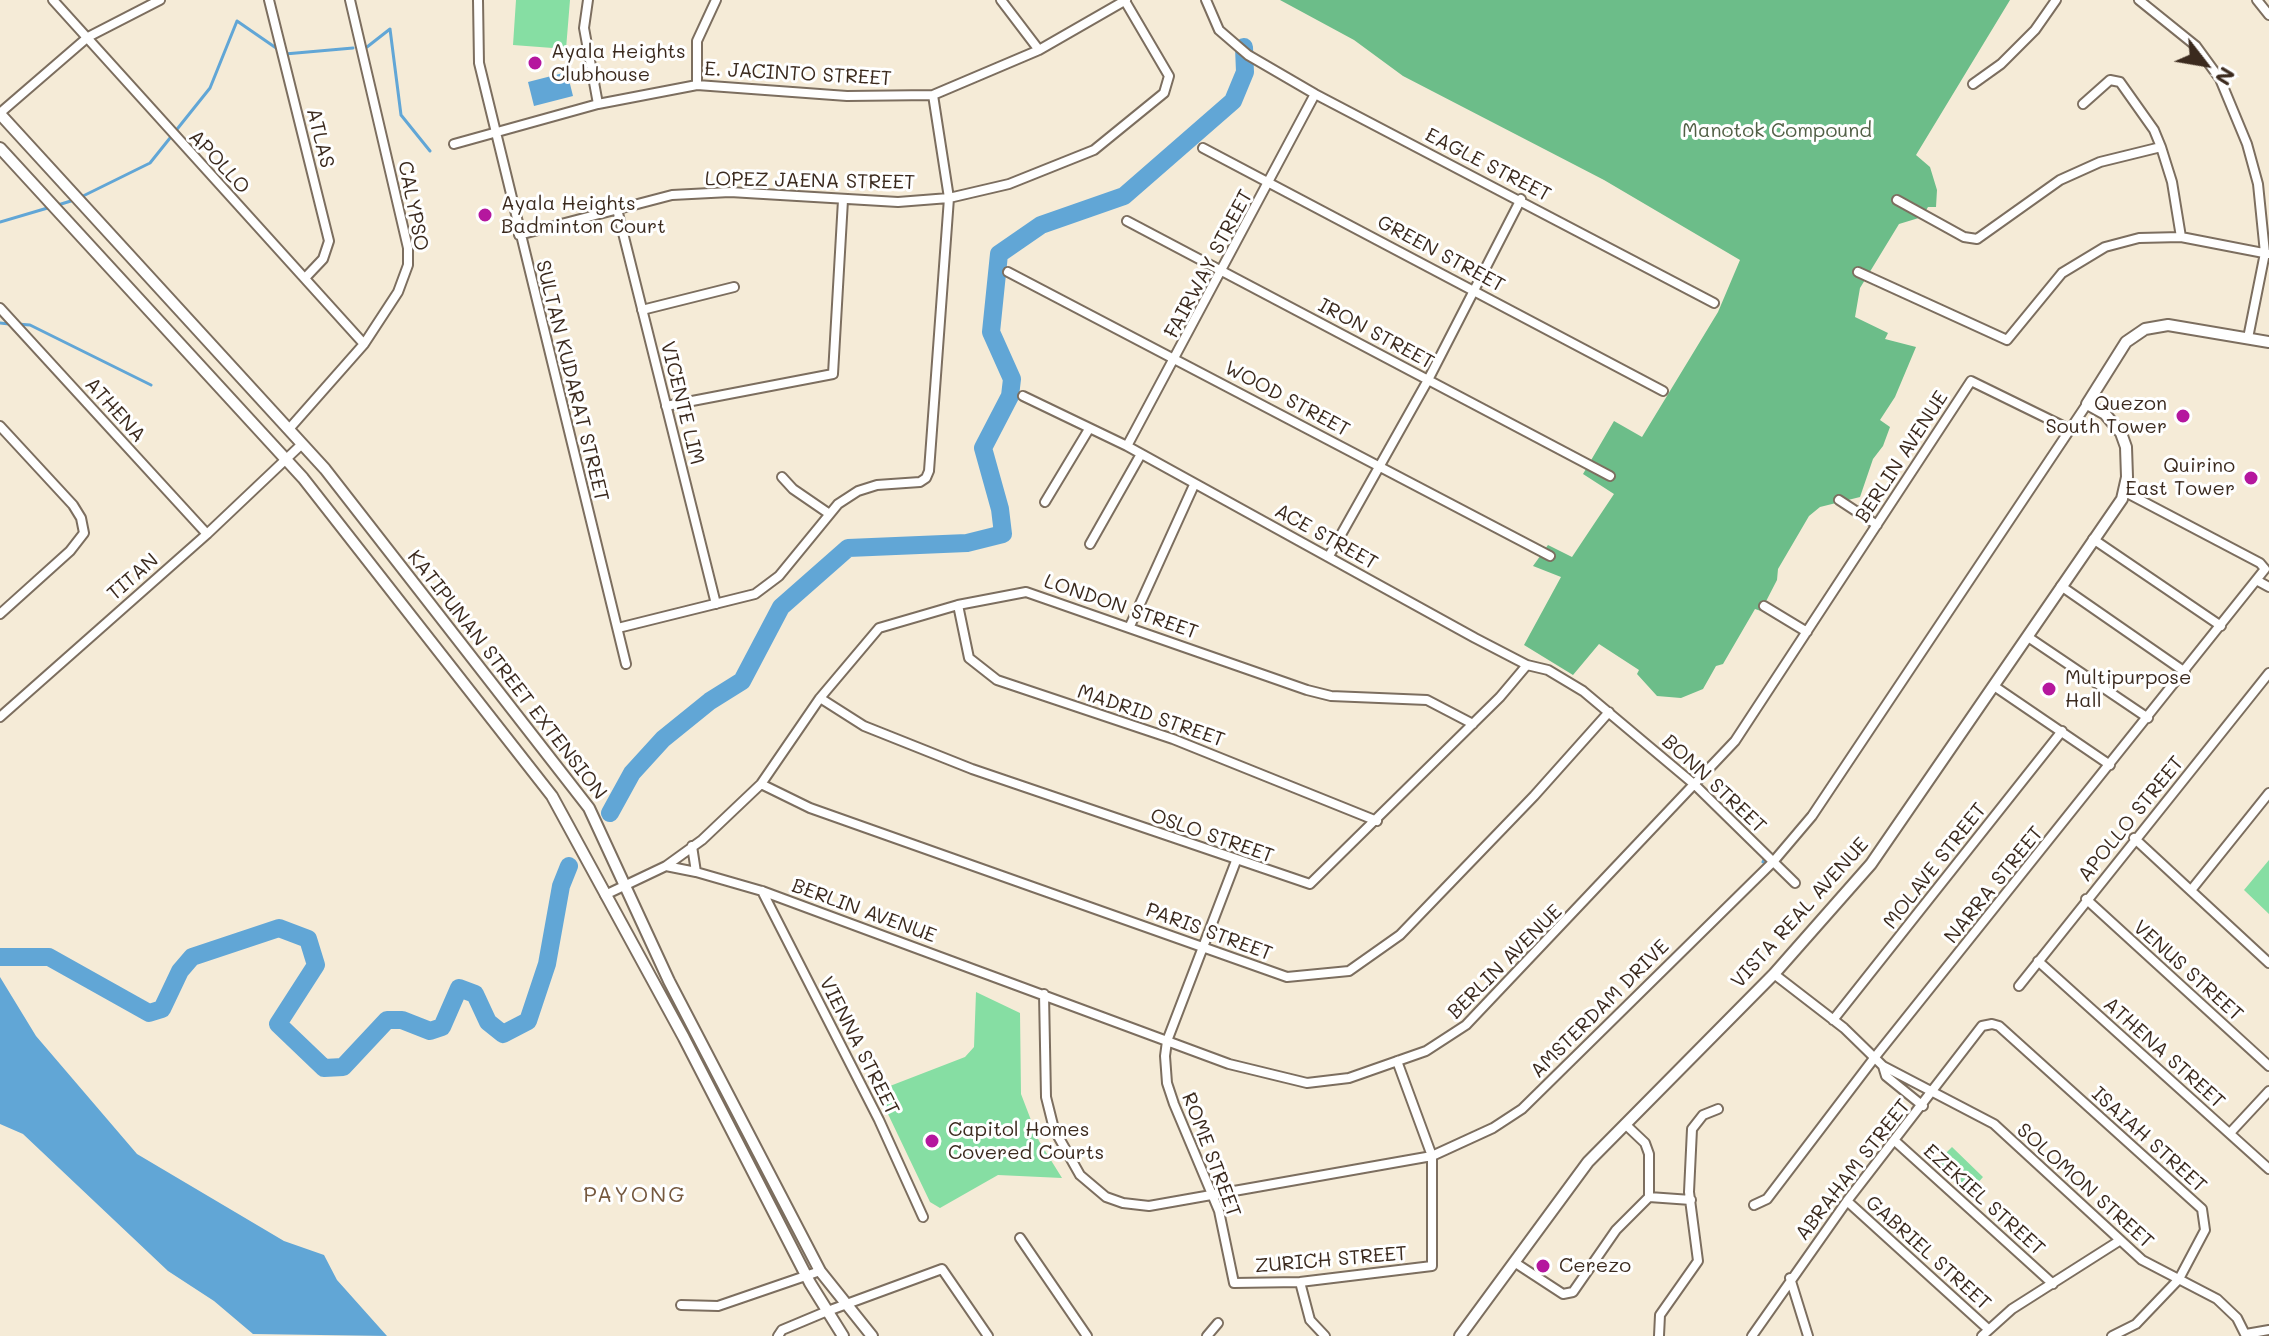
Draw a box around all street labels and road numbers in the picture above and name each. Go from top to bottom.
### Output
street label: E. JACINTO STREET [704,57,892,91]
street label: ATLAS [301,106,339,170]
street label: EAGLE STREET [1421,123,1555,207]
street label: APOLLO [183,125,255,199]
street label: CALYPSO [393,159,433,253]
street label: LOPEZ JAENA STREET [705,167,915,195]
street label: FAIRWAY STREET [1160,186,1258,342]
street label: GREEN STREET [1373,210,1509,298]
street label: SULTAN KUDARAT STREET [530,258,614,504]
street label: IRON STREET [1314,293,1438,375]
street label: VICENTE LIM [655,339,709,467]
street label: WOOD STREET [1220,356,1354,442]
street label: ATHENA [80,373,150,447]
street label: BERLIN AVENUE [1851,387,1953,527]
street label: ACE STREET [1270,499,1382,575]
street label: KATIPUNAN STREET EXTENSION [402,546,612,804]
street label: TITAN [103,548,163,606]
street label: LONDON STREET [1041,569,1201,645]
street label: MADRID STREET [1074,680,1228,752]
street label: BONN STREET [1657,730,1771,838]
street label: APOLLO STREET [2073,751,2189,887]
street label: MOLAVE STREET [1878,798,1992,934]
street label: OSLO STREET [1147,804,1277,868]
street label: NARRA STREET [1939,822,2049,948]
street label: VISTA REAL AVENUE [1726,833,1874,993]
street label: BERLIN AVENUE [789,874,939,948]
street label: PARIS STREET [1142,898,1276,966]
street label: BERLIN AVENUE [1443,900,1567,1024]
street label: VENUS STREET [2128,915,2248,1027]
street label: AMSTERDAM DRIVE [1526,935,1674,1083]
street label: VIENNA STREET [814,973,904,1119]
street label: ATHENA STREET [2098,992,2230,1114]
street label: ISAIAH STREET [2087,1082,2211,1198]
street label: ROME STREET [1176,1089,1246,1221]
street label: ABRAHAM STREET [1790,1095,1916,1245]
street label: SOLOMON STREET [2012,1118,2158,1254]
street label: EZEKIEL STREET [1918,1139,2050,1261]
street label: GABRIEL STREET [1860,1190,1996,1316]
street label: ZURICH STREET [1254,1241,1408,1279]

